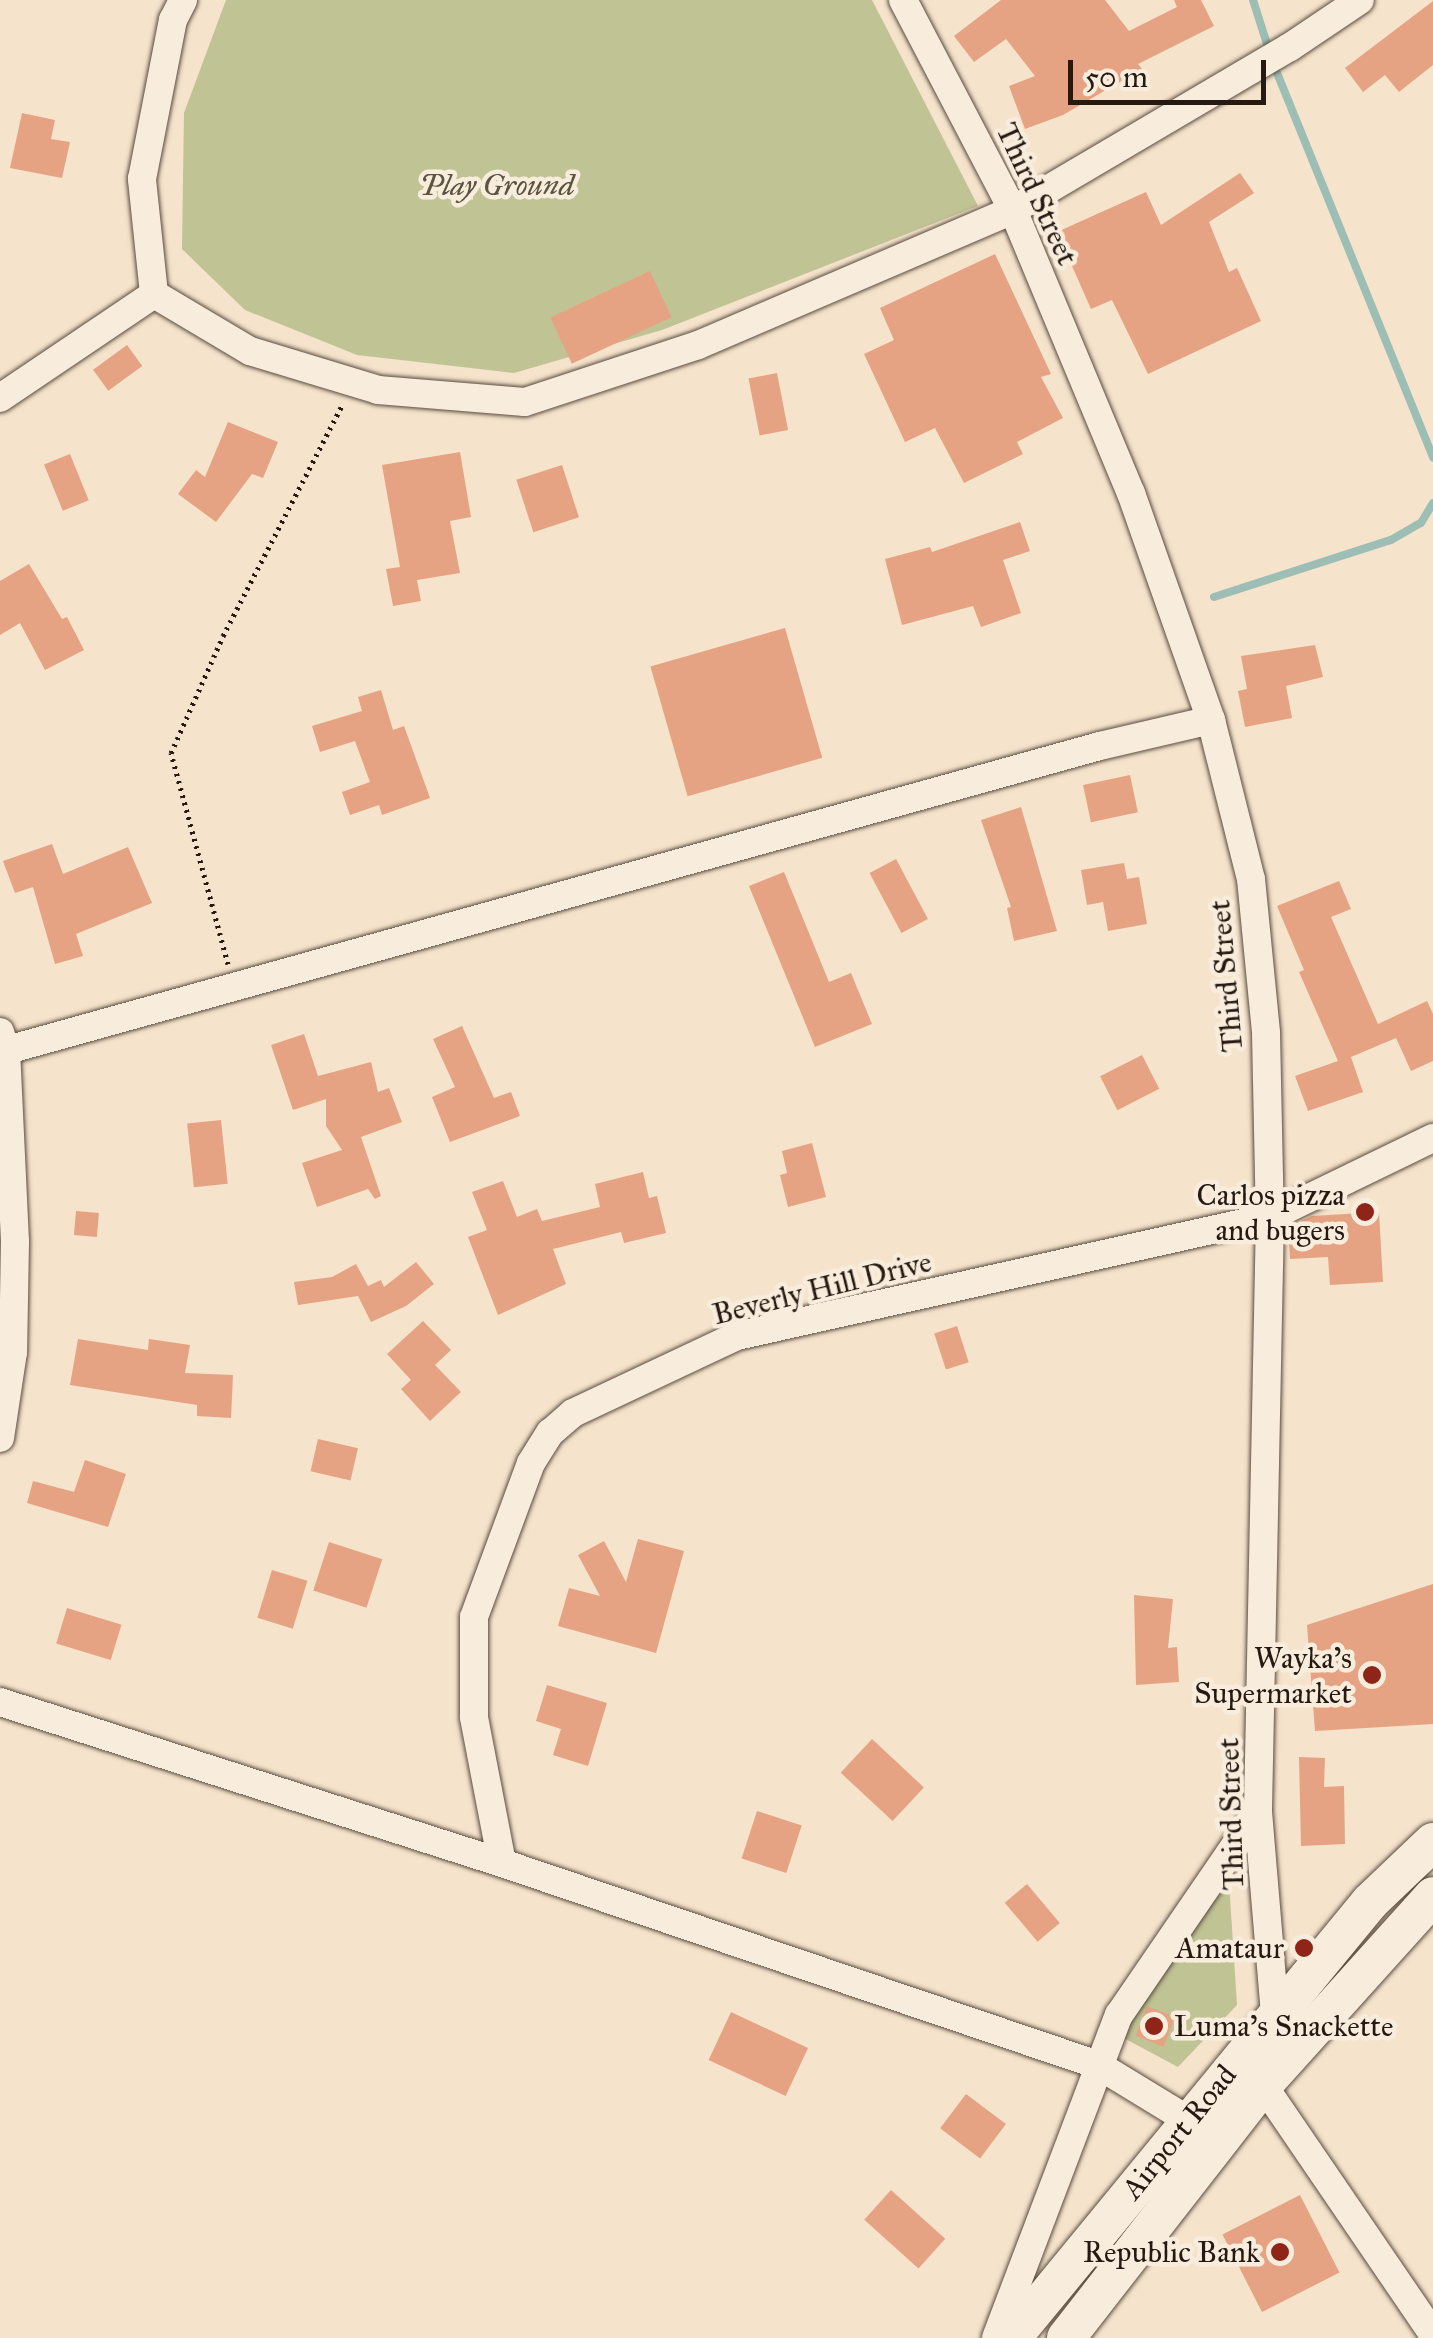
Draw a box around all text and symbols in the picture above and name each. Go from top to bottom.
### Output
scale bar [1073,40,1270,102]
text: 50 m [1085,59,1148,95]
street label: Third Street [988,117,1086,271]
park label: Play Ground [420,167,574,203]
street label: Third Street [1201,898,1251,1054]
place label: Carlos pizza and bugers [1196,1177,1345,1248]
marker: Carlos pizza and bugers [1354,1201,1376,1223]
street label: Beverly Hill Drive [709,1243,935,1333]
place label: Wayka's Supermarket [1194,1640,1352,1710]
marker: Wayka's Supermarket [1361,1664,1383,1686]
street label: Third Street [1210,1737,1252,1891]
place label: Amataur [1175,1930,1284,1966]
marker: Amataur [1293,1937,1315,1959]
place label: Luma's Snackette [1174,2008,1393,2044]
marker: Luma's Snackette [1143,2015,1165,2037]
street label: Airport Road [1114,2058,1244,2206]
place label: Republic Bank [1083,2234,1260,2270]
marker: Republic Bank [1269,2241,1291,2263]

